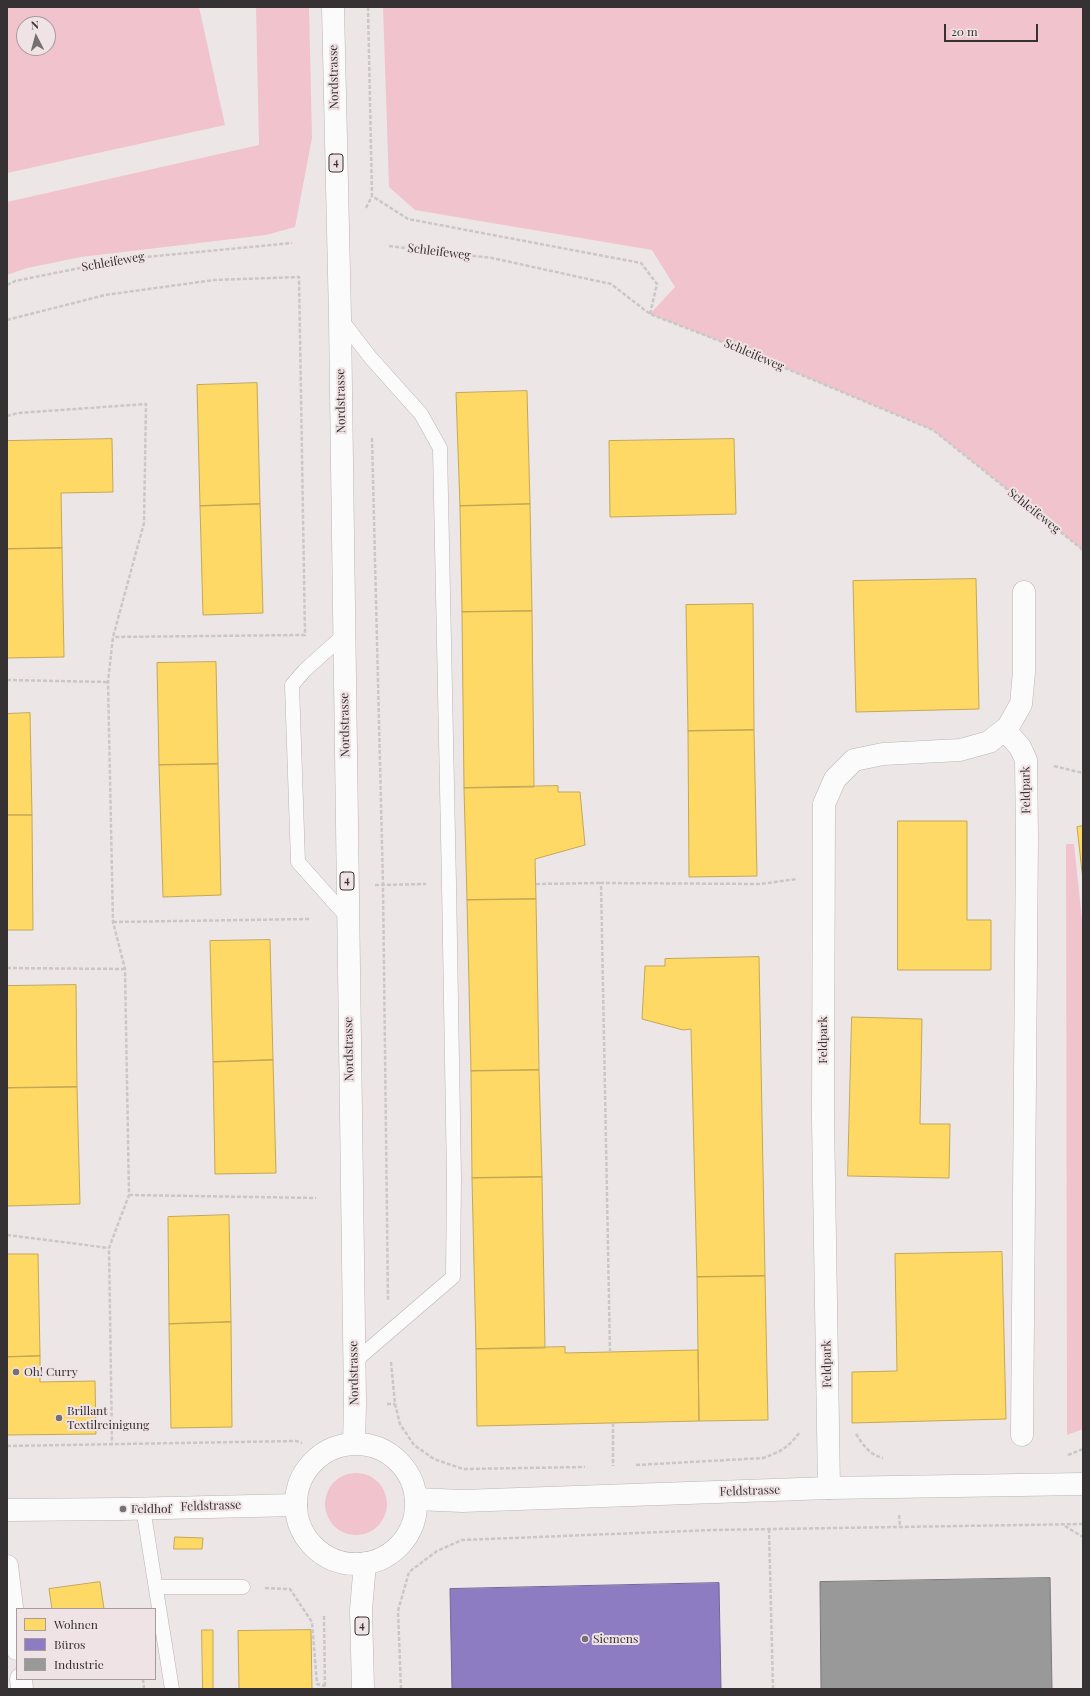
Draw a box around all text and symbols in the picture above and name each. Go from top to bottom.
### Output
north arrow [16,16,56,56]
scale bar [946,16,1040,42]
text: N [30,17,40,32]
text: 20 m [951,23,978,39]
street label: Nordstrasse [326,45,342,109]
road number: 4 [329,154,343,172]
street label: Schleifeweg [407,241,471,263]
street label: Schleifeweg [80,249,146,275]
street label: Schleifeweg [722,336,786,374]
street label: Nordstrasse [333,369,349,433]
street label: Schleifeweg [1005,485,1063,537]
street label: Nordstrasse [337,693,353,757]
street label: Feldpark [1018,766,1034,814]
road number: 4 [340,872,354,890]
street label: Feldpark [816,1016,830,1064]
street label: Nordstrasse [341,1017,357,1081]
street label: Feldpark [819,1340,835,1388]
street label: Nordstrasse [346,1341,362,1405]
place label: Oh! Curry [24,1365,78,1379]
marker: Oh! Curry [11,1367,21,1377]
place label: Brillant Textilreinigung [67,1404,149,1432]
marker: Brillant Textilreinigung [54,1413,64,1423]
street label: Feldstrasse [719,1483,781,1499]
street label: Feldstrasse [180,1498,242,1514]
place label: Feldhof [131,1502,172,1516]
marker: Feldhof [118,1504,128,1514]
legend [16,1608,156,1680]
text: Wohnen [54,1616,98,1632]
road number: 4 [355,1617,369,1635]
place label: Siemens [593,1632,638,1646]
marker: Siemens [580,1634,590,1644]
text: Büros [54,1636,86,1652]
text: Industrie [54,1656,104,1672]

